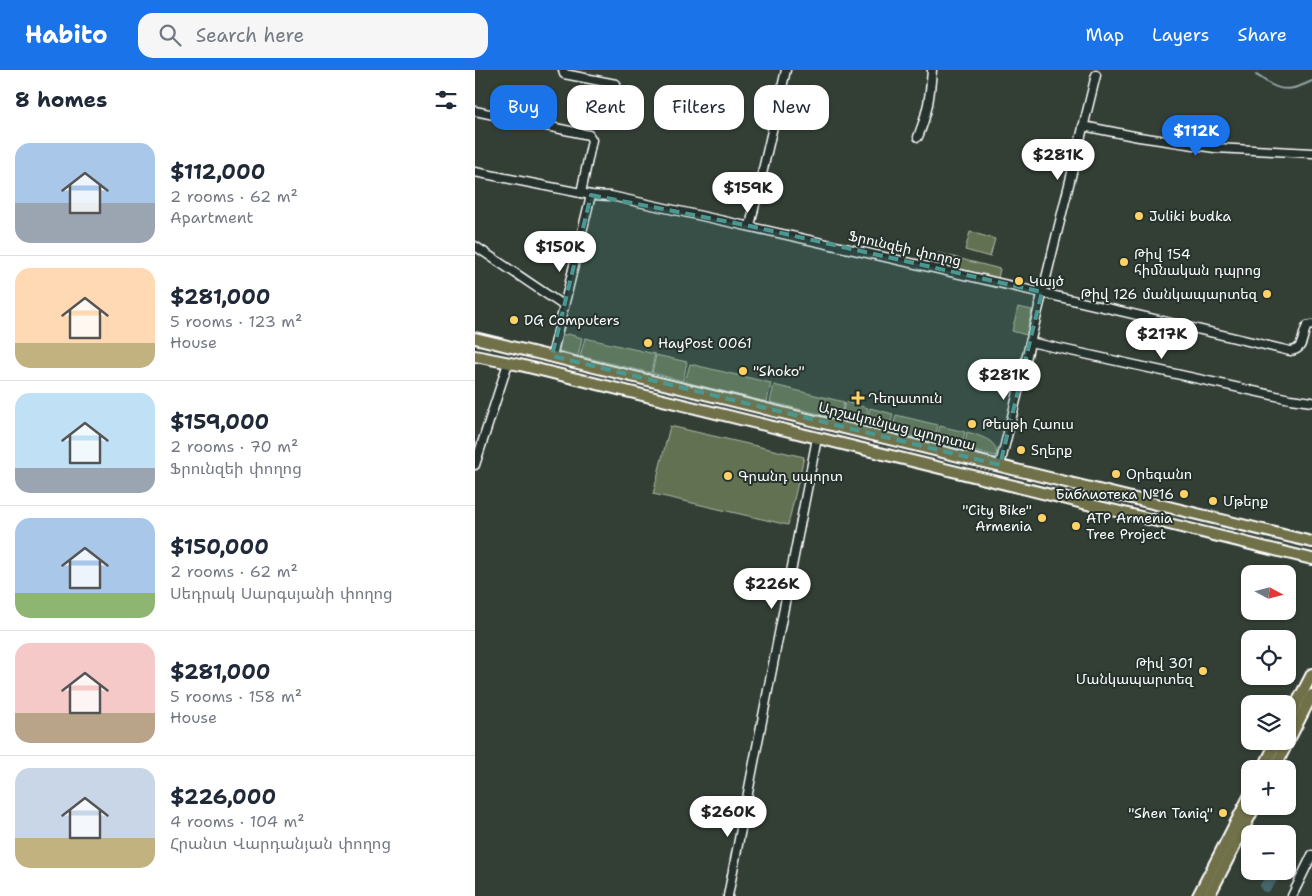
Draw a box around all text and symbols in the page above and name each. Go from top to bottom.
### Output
search box [138,13,488,58]
text: Habito [25,19,108,51]
icon: search [156,21,184,49]
text: Search here [196,23,304,48]
text: Map [1086,23,1124,47]
text: Layers [1152,23,1209,47]
text: Share [1237,23,1287,47]
chip: Buy [490,85,557,130]
chip: Rent [567,85,644,130]
chip: Filters [654,85,744,130]
chip: New [754,85,829,130]
text: 8 homes [15,86,107,114]
icon: filters [432,86,460,114]
pin: $112K [1161,114,1231,157]
text: $112K [1173,120,1219,141]
pin: $281K [1023,138,1093,181]
text: $281K [1033,144,1083,165]
text: $112,000 [170,158,265,186]
icon: home [55,163,115,223]
pin: $159K [713,172,783,214]
text: $159K [723,177,773,198]
text: 2 rooms · 62 m² [170,186,298,207]
text: Apartment [170,207,253,228]
place label: Juliki budka [1149,207,1232,225]
marker: Juliki budka [1133,210,1145,222]
street label: Ֆրունզեի փողոց [847,226,963,270]
pin: $150K [525,230,595,273]
text: $150K [535,236,585,257]
place label: Թիվ 154 հիմնական դպրոց [1134,245,1261,279]
marker: Թիվ 154 հիմնական դպրոց [1118,256,1130,268]
place label: Կայծ [1029,272,1065,290]
marker: Կայծ [1013,275,1025,287]
text: $281,000 [170,283,271,311]
place label: Թիվ 126 մանկապարտեզ [1080,285,1258,303]
icon: home [55,288,115,348]
marker: Թիվ 126 մանկապարտեզ [1261,288,1273,300]
text: 5 rooms · 123 m² [170,311,302,332]
place label: DG Computers [524,311,620,329]
marker: DG Computers [508,314,520,326]
pin: $217K [1127,318,1197,360]
text: $217K [1137,323,1187,344]
text: House [170,332,217,353]
place label: HayPost 0061 [658,334,752,352]
marker: HayPost 0061 [642,337,654,349]
pin: $281K [969,358,1039,401]
place label: "Shoko" [753,362,805,380]
text: $281K [979,364,1029,385]
marker: "Shoko" [737,365,749,377]
place label: Դեղատուն [868,389,942,407]
marker: Դեղատուն [852,392,864,404]
street label: Արշակունյաց պողոտա [817,398,977,454]
text: $159,000 [170,408,269,436]
icon: home [55,413,115,473]
place label: Թեսթի Հաուս [982,415,1074,433]
marker: Թեսթի Հաուս [966,418,978,430]
text: 2 rooms · 70 m² [170,436,298,457]
place label: Տղերք [1031,441,1072,459]
marker: Տղերք [1015,444,1027,456]
text: Ֆրունզեի փողոց [170,458,302,479]
place label: Օրեգանո [1126,465,1192,483]
place label: Գրանդ սպորտ [738,467,843,485]
marker: Օրեգանո [1110,468,1122,480]
marker: Գրանդ սպորտ [722,470,734,482]
place label: Библиотека №16 [1055,485,1174,503]
marker: Библиотека №16 [1178,488,1190,500]
place label: Մթերք [1223,492,1268,510]
marker: Մթերք [1207,495,1219,507]
place label: "City Bike" Armenia [962,501,1032,535]
place label: ATP Armenia Tree Project [1086,509,1173,543]
marker: "City Bike" Armenia [1036,512,1048,524]
marker: ATP Armenia Tree Project [1070,520,1082,532]
text: $150,000 [170,533,269,561]
icon: home [55,538,115,598]
text: 2 rooms · 62 m² [170,561,298,582]
north arrow [1241,565,1296,620]
map controls [1241,565,1296,880]
pin: $226K [737,568,807,610]
text: $226K [745,573,799,594]
text: Սեդրակ Սարգսյանի փողոց [170,583,393,604]
button: locate [1241,630,1296,685]
place label: Թիվ 301 Մանկապարտեզ [1076,654,1194,688]
text: $281,000 [170,658,271,686]
icon: home [55,663,115,723]
marker: Թիվ 301 Մանկապարտեզ [1197,665,1209,677]
text: 5 rooms · 158 m² [170,686,302,707]
button: layers [1241,695,1296,750]
text: House [170,707,217,728]
button: + [1241,760,1296,815]
text: $226,000 [170,783,276,811]
icon: home [55,788,115,848]
pin: $260K [693,796,763,838]
text: $260K [701,801,755,822]
place label: "Shen Taniq" [1128,804,1213,822]
marker: "Shen Taniq" [1217,807,1229,819]
text: 4 rooms · 104 m² [170,811,305,832]
button: − [1241,825,1296,880]
text: Հրանտ Վարդանյան փողոց [170,833,391,854]

